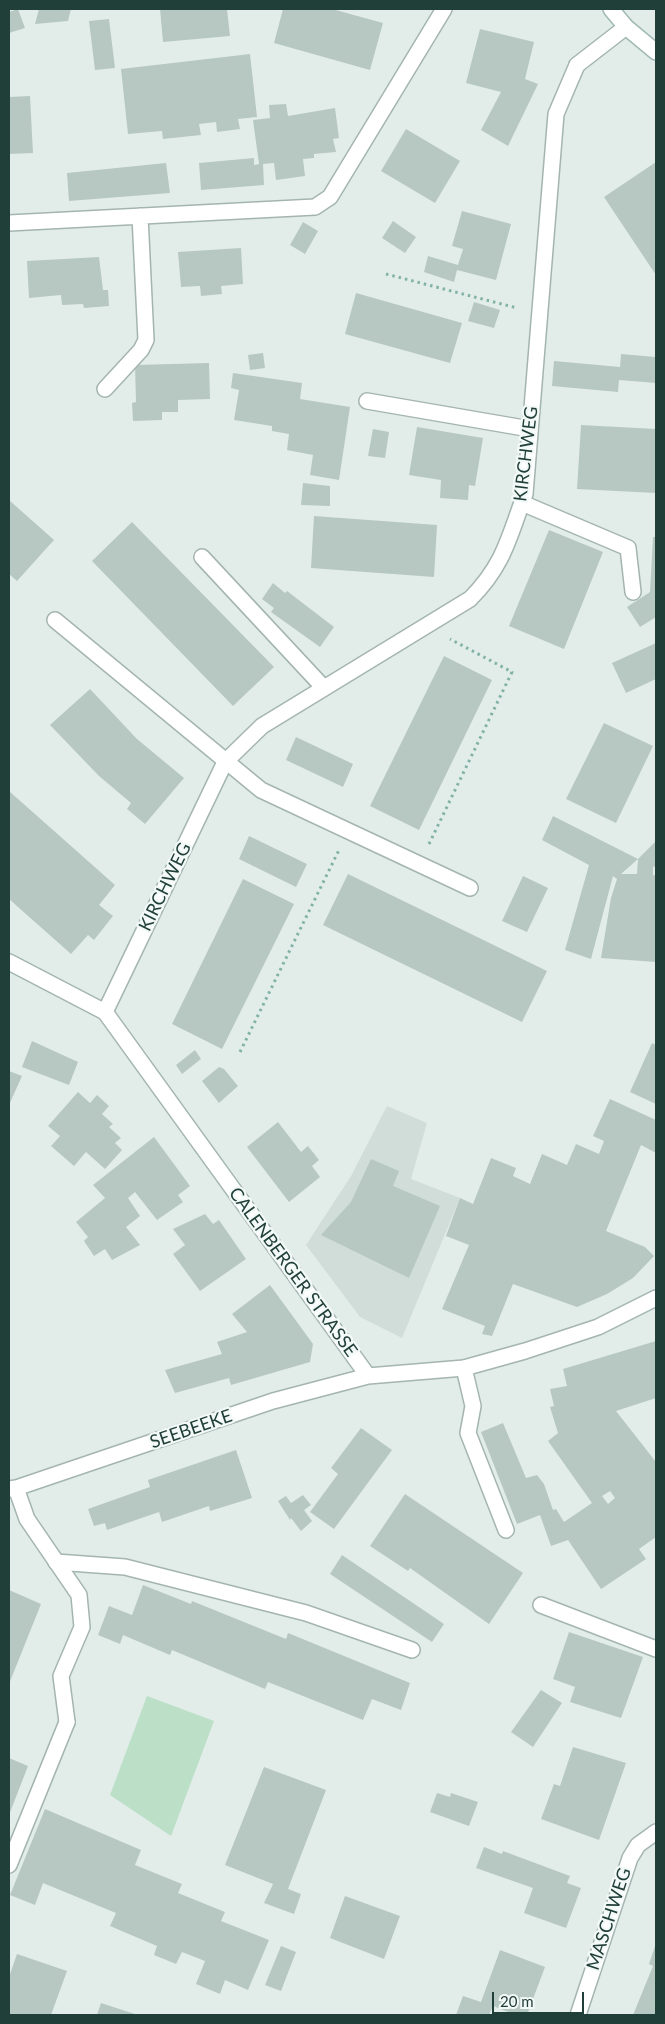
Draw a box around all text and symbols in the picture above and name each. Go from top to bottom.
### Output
street label: KIRCHWEG [509,405,543,503]
street label: KIRCHWEG [134,839,196,935]
street label: CALENBERGER STRASSE [224,1183,362,1361]
street label: SEEBEEKE [147,1405,235,1453]
street label: MASCHWEG [582,1865,636,1973]
scale bar [495,1982,588,2014]
text: 20 m [500,1992,534,2010]

